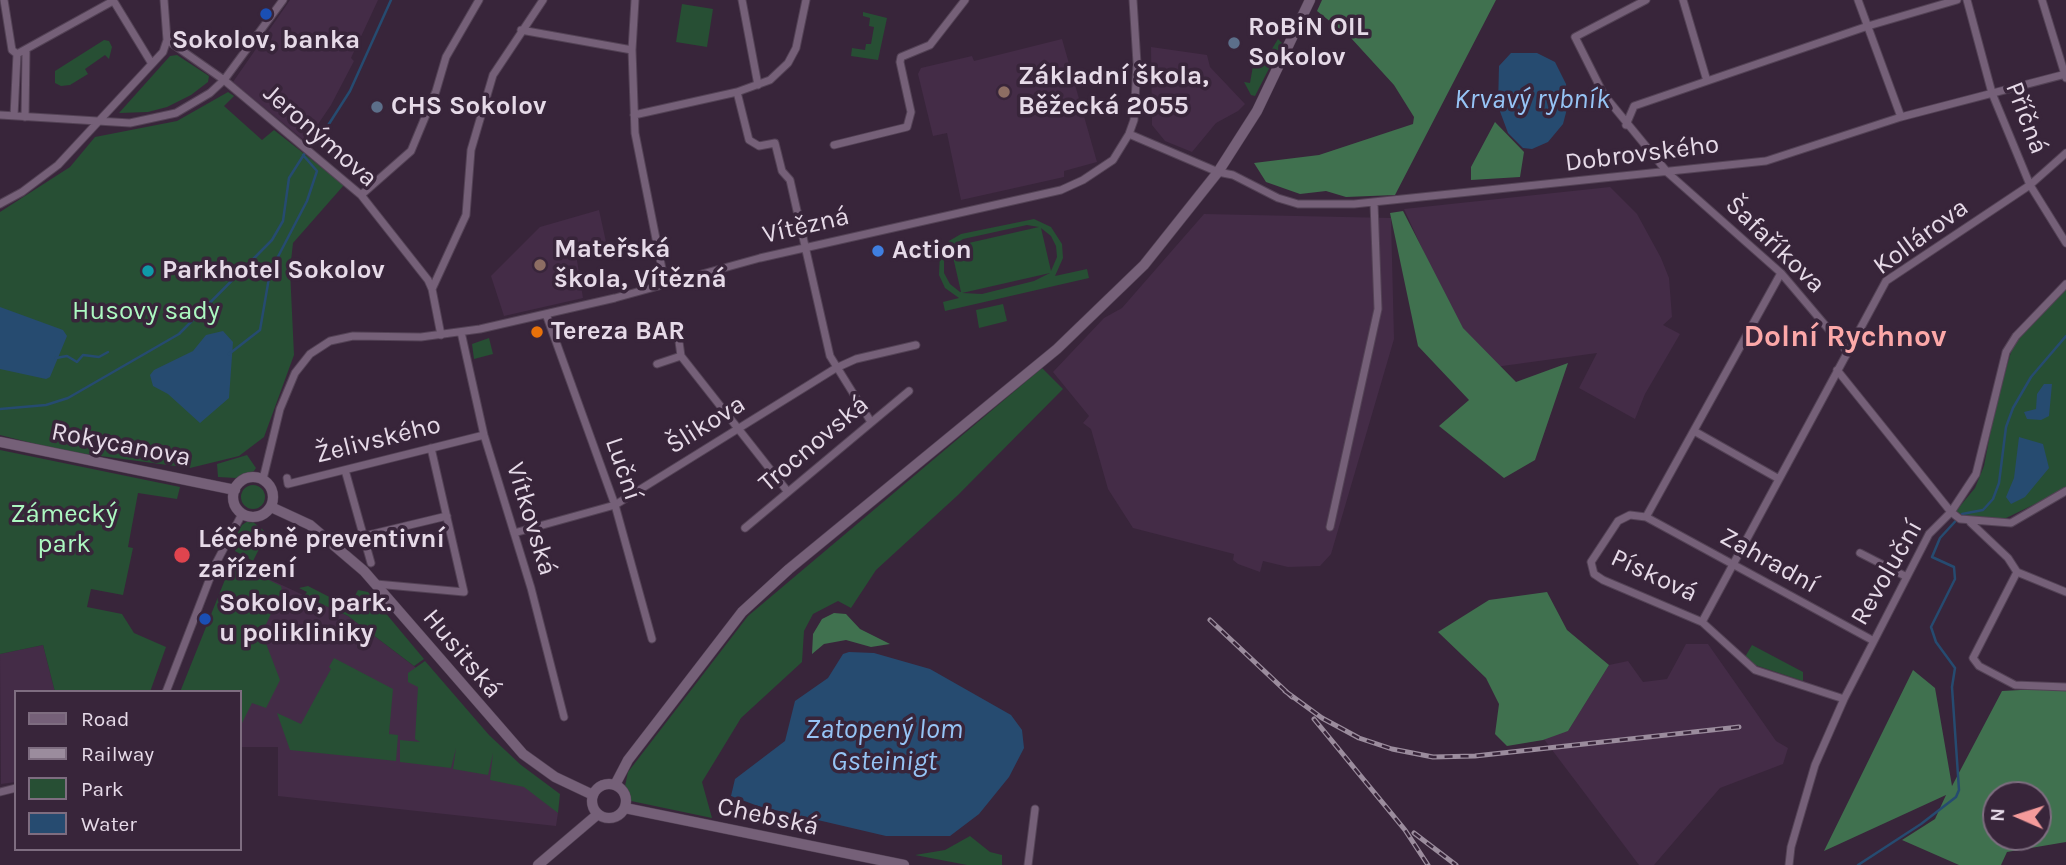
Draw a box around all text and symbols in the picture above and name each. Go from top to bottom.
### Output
marker: Sokolov, banka [258,6,274,22]
place label: RoBiN OIL Sokolov [1248,12,1369,74]
place label: Sokolov, banka [172,25,360,57]
marker: RoBiN OIL Sokolov [1226,35,1242,51]
place label: Základní škola, Běžecká 2055 [1018,61,1209,122]
street label: Příčná [1998,77,2054,159]
street label: Jeronýmova [257,78,383,194]
water label: Krvavý rybník [1454,83,1610,117]
marker: Základní škola, Běžecká 2055 [996,84,1012,100]
place label: CHS Sokolov [391,91,546,123]
marker: CHS Sokolov [369,99,385,115]
street label: Dobrovského [1563,129,1721,179]
street label: Šafaříkova [1719,190,1831,300]
street label: Kollárova [1867,192,1975,282]
street label: Vítězná [760,201,852,251]
place label: Mateřská škola, Vítězná [554,234,727,296]
place label: Action [892,235,972,267]
marker: Action [870,243,886,259]
place label: Parkhotel Sokolov [162,255,385,287]
marker: Mateřská škola, Vítězná [532,257,548,273]
marker: Parkhotel Sokolov [140,263,156,279]
park label: Husovy sady [72,296,220,328]
place label: Tereza BAR [551,316,685,348]
district label: Dolní Rychnov [1743,319,1947,355]
marker: Tereza BAR [529,324,545,340]
street label: Šlikova [661,389,751,461]
street label: Trocnovská [753,389,875,499]
street label: Želivského [312,409,444,471]
street label: Rokycanova [49,416,193,474]
street label: Luční [598,433,648,505]
street label: Vítkovská [499,459,563,579]
park label: Zámecký park [10,499,118,560]
street label: Revoluční [1844,515,1930,631]
street label: Zahradní [1714,521,1824,601]
place label: Léčebně preventivní zařízení [198,524,445,586]
street label: Písková [1606,542,1702,610]
marker: Léčebně preventivní zařízení [172,545,192,565]
place label: Sokolov, park. u polikliniky [219,588,392,650]
street label: Husitská [416,603,508,705]
marker: Sokolov, park. u polikliniky [197,611,213,627]
legend [14,690,242,851]
text: Road [81,707,129,731]
water label: Zatopený lom Gsteinigt [805,713,963,779]
text: Railway [81,742,154,766]
text: Park [81,777,124,801]
north arrow [1982,781,2052,851]
street label: Chebská [714,791,822,843]
text: N [1987,808,2009,822]
text: Water [81,812,137,836]

